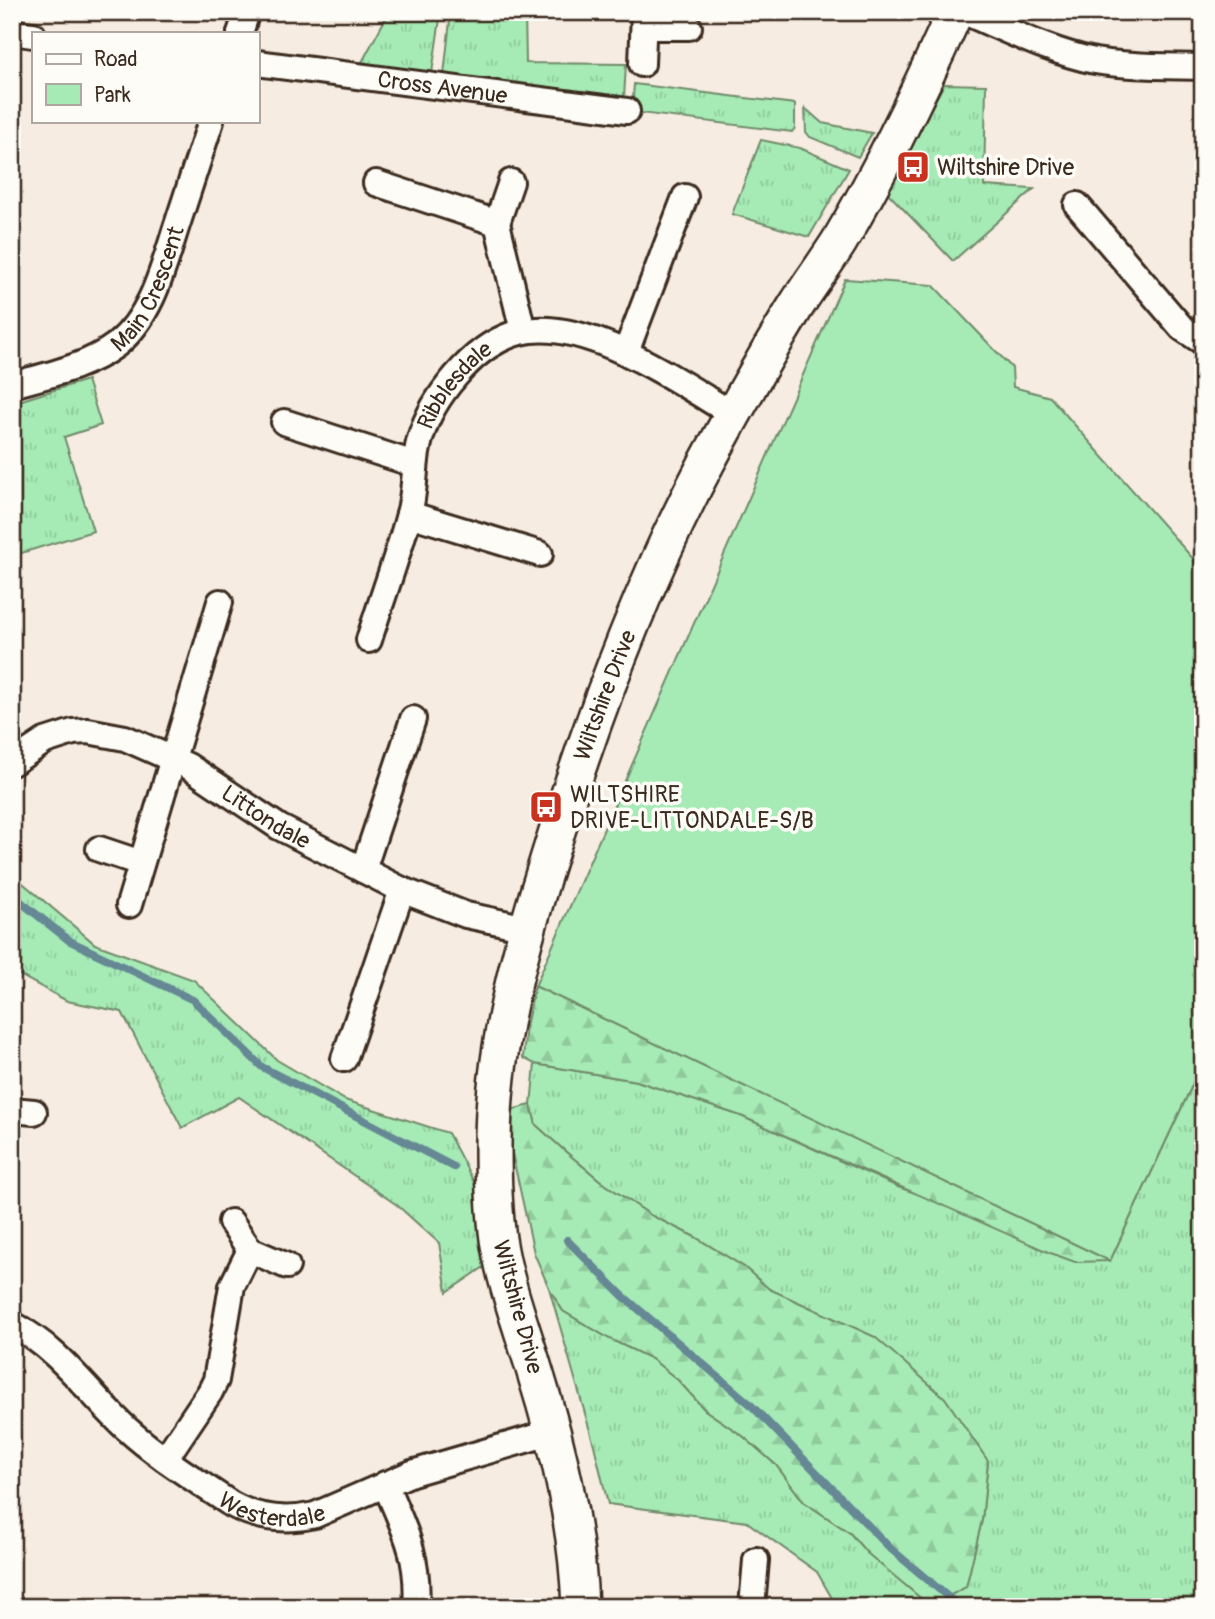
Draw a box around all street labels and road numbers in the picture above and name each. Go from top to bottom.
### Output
street label: Cross Avenue [376,64,510,110]
street label: Main Crescent [104,222,190,358]
street label: Ribblesdale [410,334,498,433]
street label: Wiltshire Drive [567,625,642,764]
street label: Littondale [216,778,316,856]
street label: Wiltshire Drive [486,1237,550,1378]
street label: Westerdale [213,1485,330,1533]

